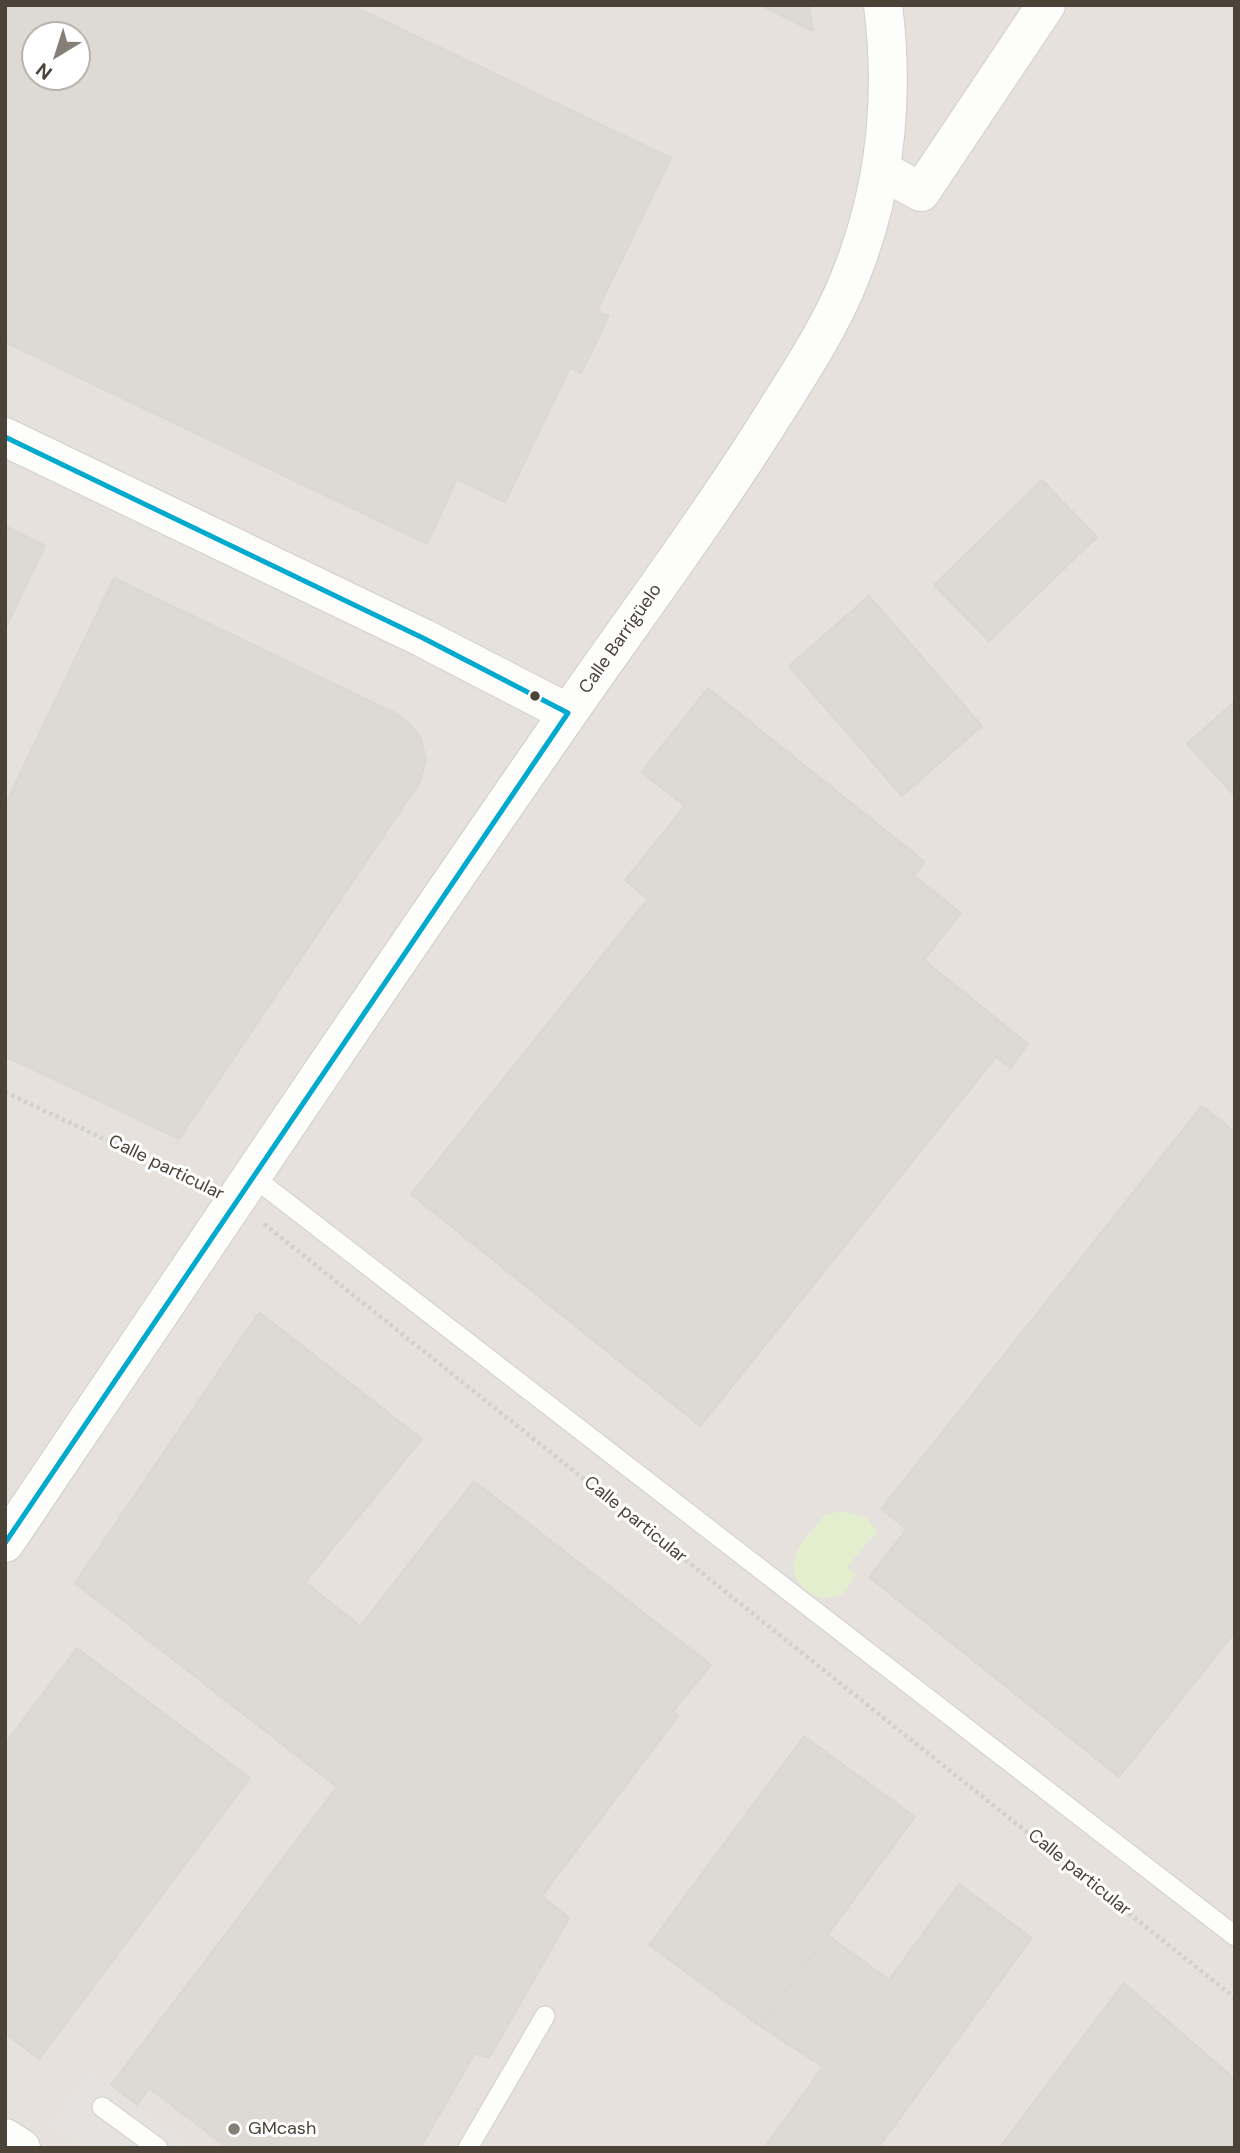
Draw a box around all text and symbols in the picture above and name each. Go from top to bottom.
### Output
north arrow [21,21,91,91]
text: N [31,57,57,85]
street label: Calle Barrigüelo [575,580,667,698]
unlabelled marker [528,689,542,703]
street label: Calle particular [105,1131,227,1205]
street label: Calle particular [579,1472,691,1568]
street label: Calle particular [1023,1825,1135,1921]
place label: GMcash [248,2118,316,2140]
marker: GMcash [226,2121,242,2137]

